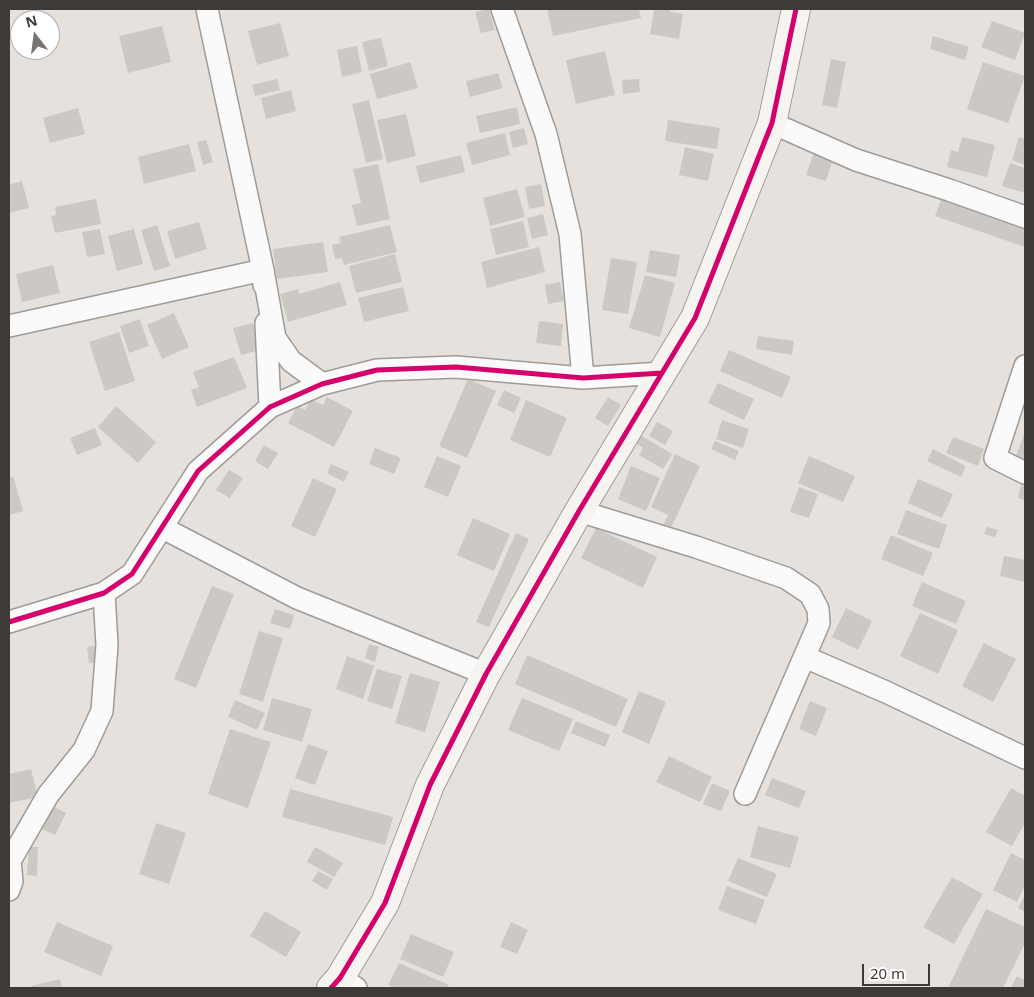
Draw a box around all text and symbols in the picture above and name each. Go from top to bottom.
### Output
north arrow [10,10,60,60]
text: N [23,10,39,32]
scale bar [864,954,932,986]
text: 20 m [870,963,905,983]

